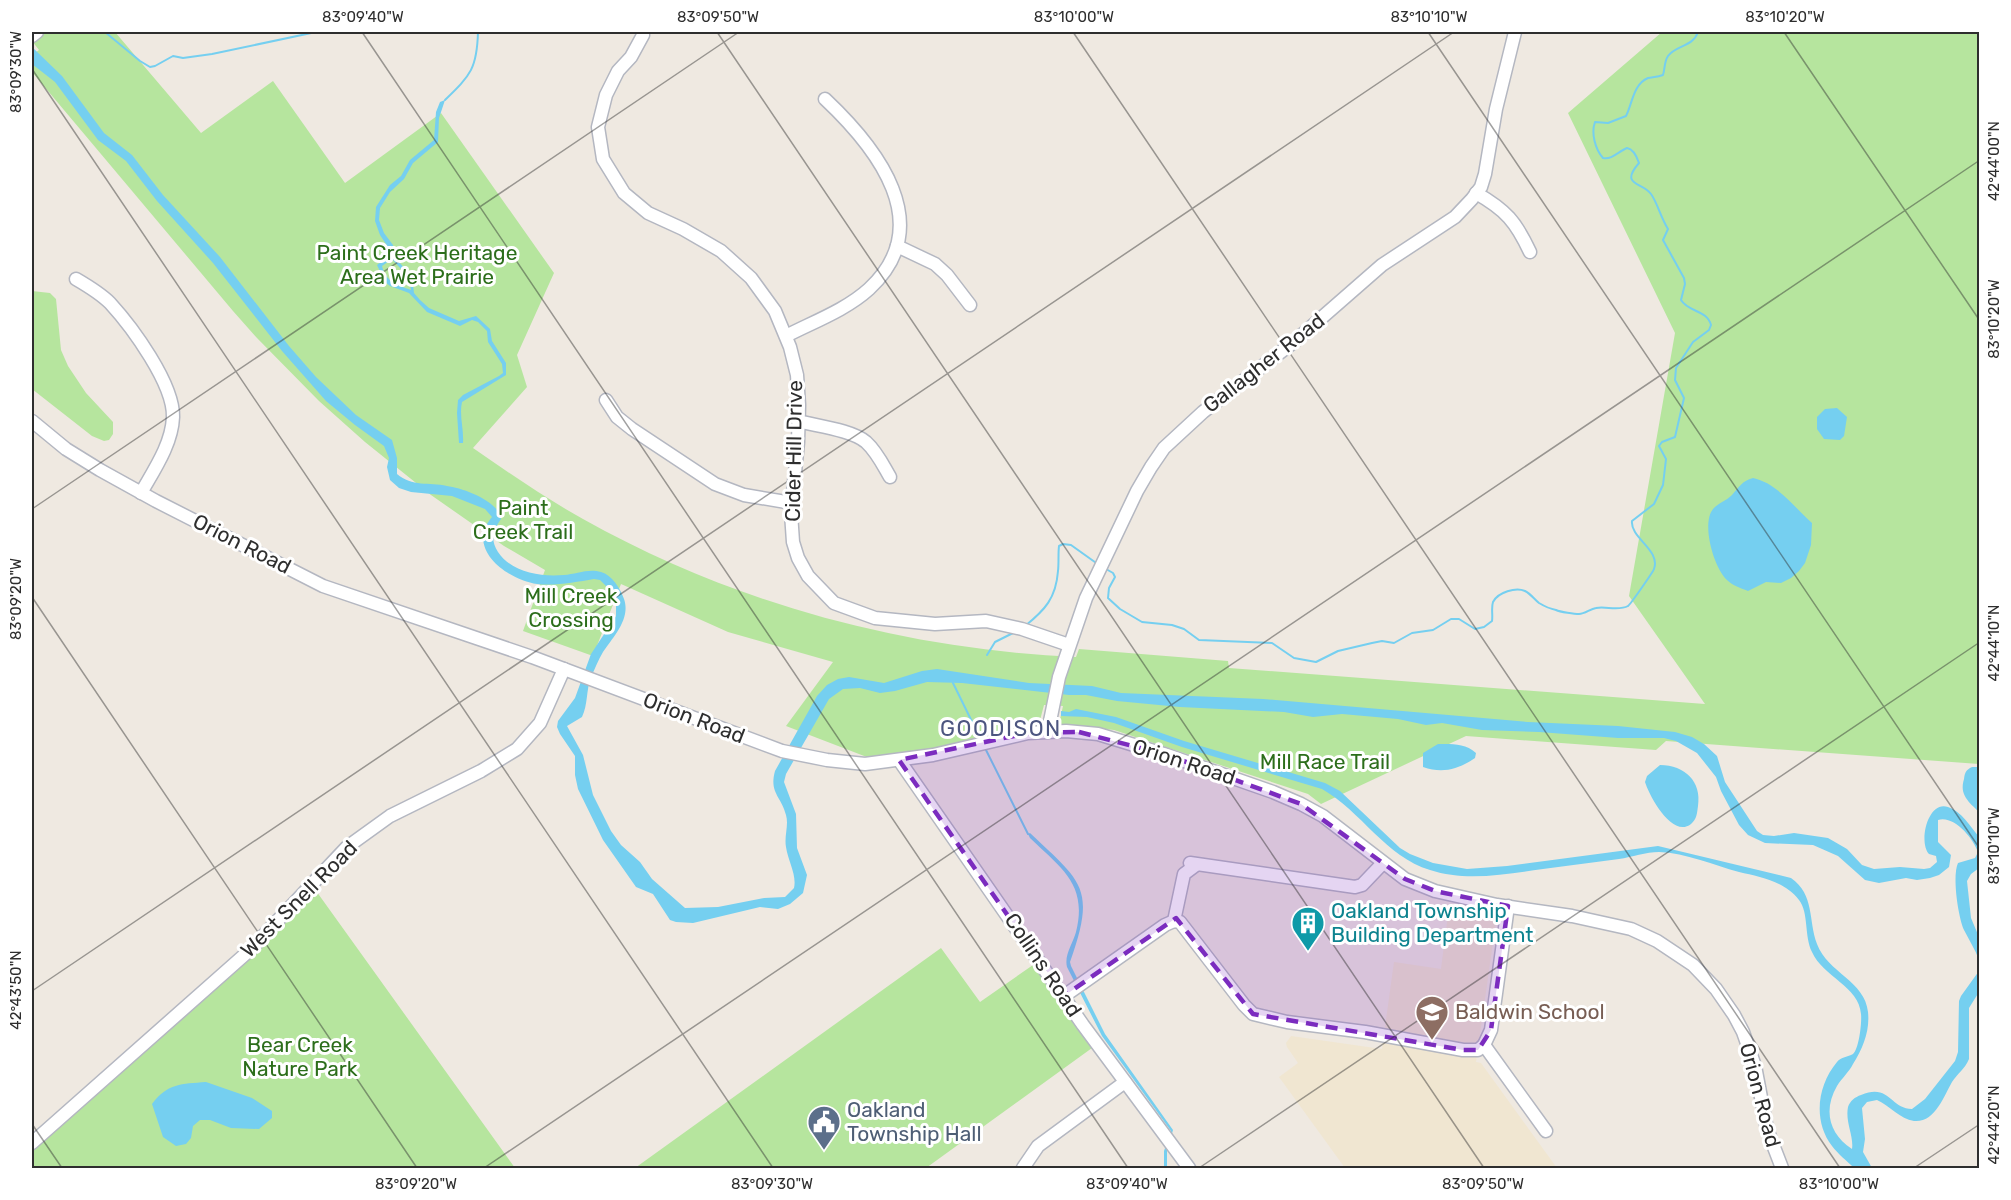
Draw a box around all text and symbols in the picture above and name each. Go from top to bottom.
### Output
text: 83°09'40"W [322,8,404,26]
text: 83°09'50"W [677,8,759,26]
text: 83°10'00"W [1034,8,1114,26]
text: 83°10'10"W [1390,8,1468,26]
text: 83°10'20"W [1745,8,1825,26]
text: 83°09'30"W [7,31,25,113]
text: 42°44'00"N [1985,121,2003,201]
park label: Paint Creek Heritage Area Wet Prairie [317,240,517,289]
text: 83°10'20"W [1985,279,2003,359]
street label: Gallagher Road [1198,307,1329,418]
street label: Cider Hill Drive [780,380,807,522]
park label: Paint Creek Trail [473,495,573,544]
street label: Orion Road [189,508,296,579]
text: 83°09'20"W [7,558,25,640]
park label: Mill Creek Crossing [524,583,618,632]
text: 42°44'10"N [1985,605,2003,681]
street label: Orion Road [640,687,749,748]
district label: GOODISON [940,715,1062,742]
street label: Orion Road [1129,733,1239,790]
park label: Mill Race Trail [1260,749,1390,774]
text: 83°10'10"W [1985,807,2003,885]
street label: West Snell Road [235,835,362,962]
place label: Oakland Township Building Department [1331,898,1534,947]
building icon: Oakland Township Building Department [1290,905,1326,952]
street label: Collins Road [1000,908,1087,1021]
text: 42°43'50"N [7,950,25,1030]
school or university icon: Baldwin School [1414,994,1450,1041]
place label: Baldwin School [1455,999,1605,1024]
park label: Bear Creek Nature Park [242,1032,358,1081]
street label: Orion Road [1735,1040,1786,1150]
text: 42°44'20"N [1985,1085,2003,1165]
place label: Oakland Township Hall [847,1097,982,1146]
public building icon: Oakland Township Hall [806,1104,842,1151]
text: 83°09'20"W [375,1175,457,1193]
text: 83°09'30"W [731,1175,813,1193]
text: 83°09'40"W [1086,1175,1168,1193]
text: 83°09'50"W [1442,1175,1524,1193]
text: 83°10'00"W [1799,1175,1879,1193]

